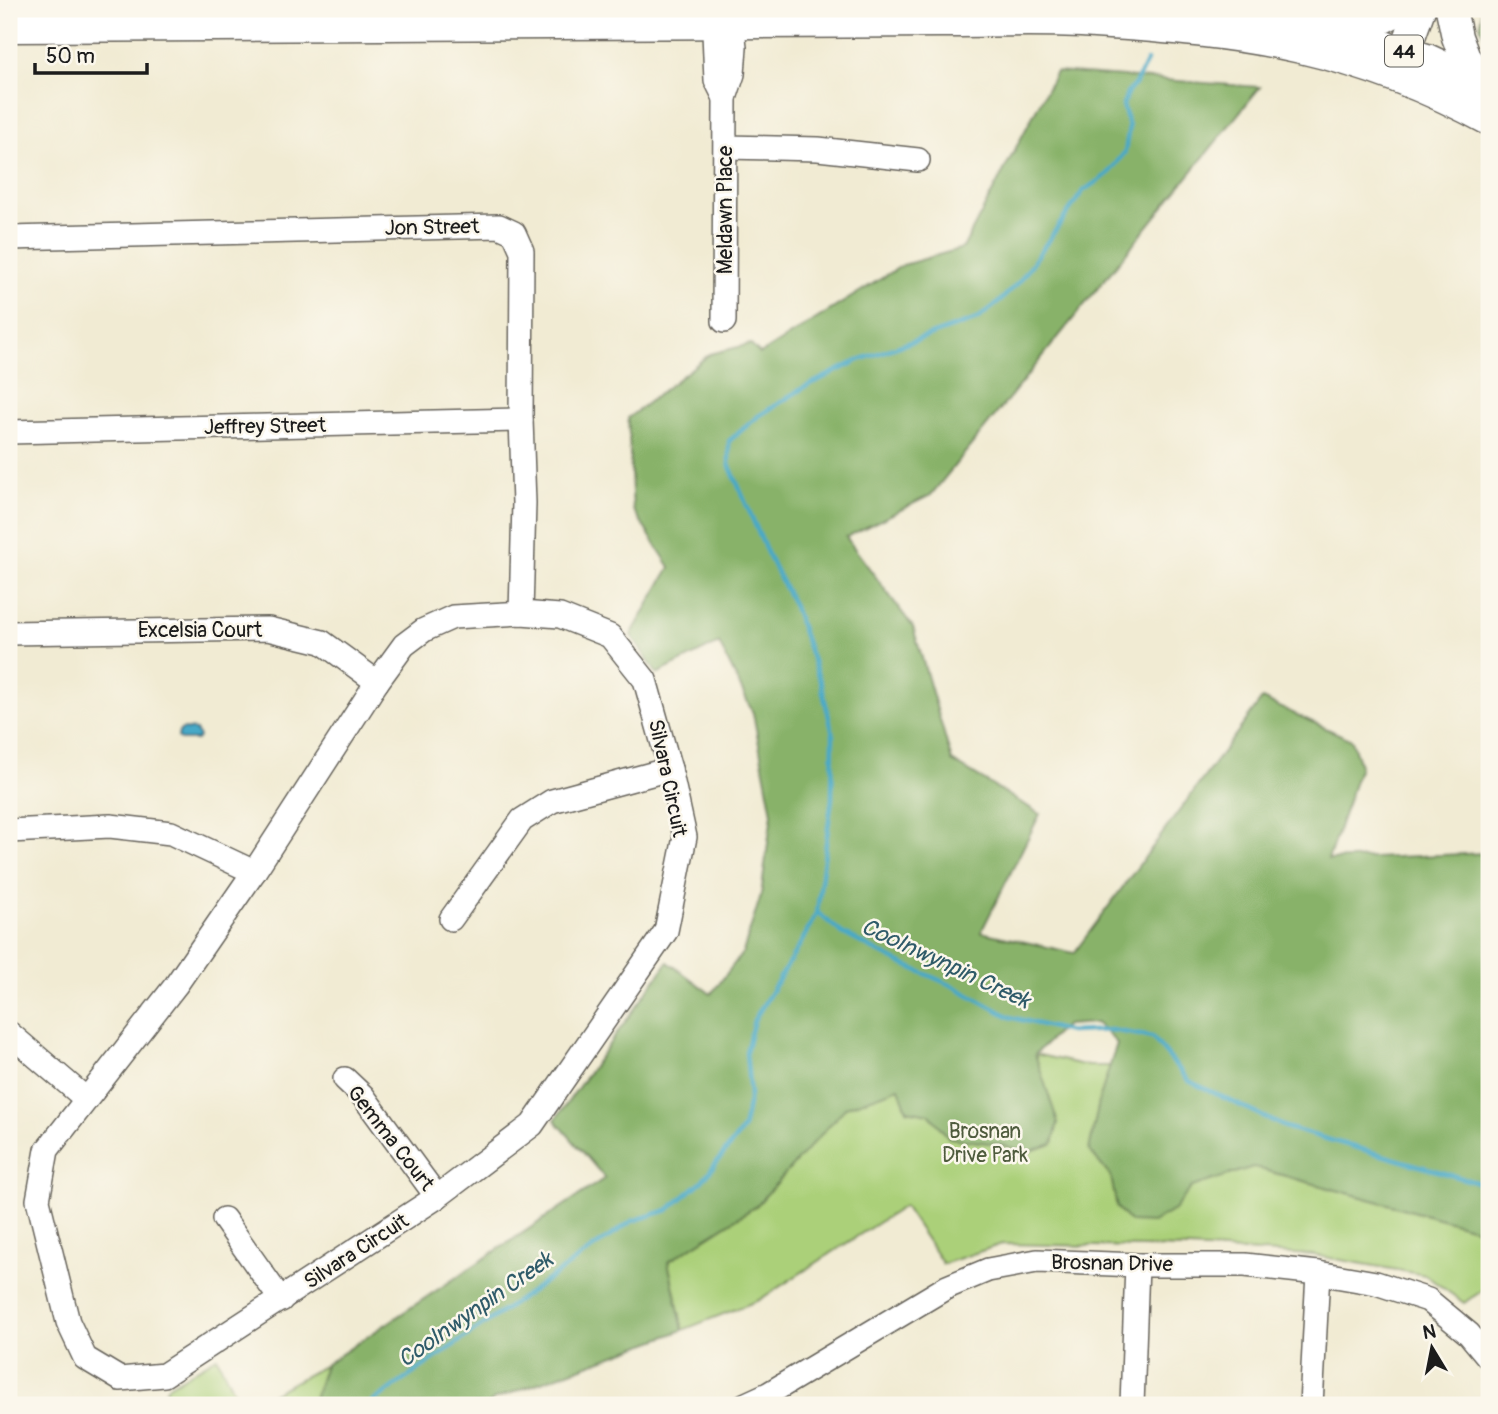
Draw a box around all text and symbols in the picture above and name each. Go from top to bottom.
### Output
scale bar [35,32,147,76]
road number: 44 [1385,36,1423,66]
text: 50 m [46,43,95,70]
street label: Meldawn Place [712,145,739,274]
street label: Jon Street [385,213,480,242]
street label: Jeffrey Street [204,412,327,441]
street label: Excelsia Court [138,617,263,644]
street label: Silvara Circuit [642,717,693,840]
water label: Coolnwynpin Creek [857,912,1037,1016]
street label: Gemma Court [341,1080,440,1197]
park label: Brosnan Drive Park [942,1118,1028,1169]
street label: Silvara Circuit [299,1207,414,1295]
water label: Coolnwynpin Creek [392,1244,560,1374]
street label: Brosnan Drive [1051,1249,1174,1278]
north arrow [1396,1312,1466,1382]
text: N [1421,1319,1438,1345]

